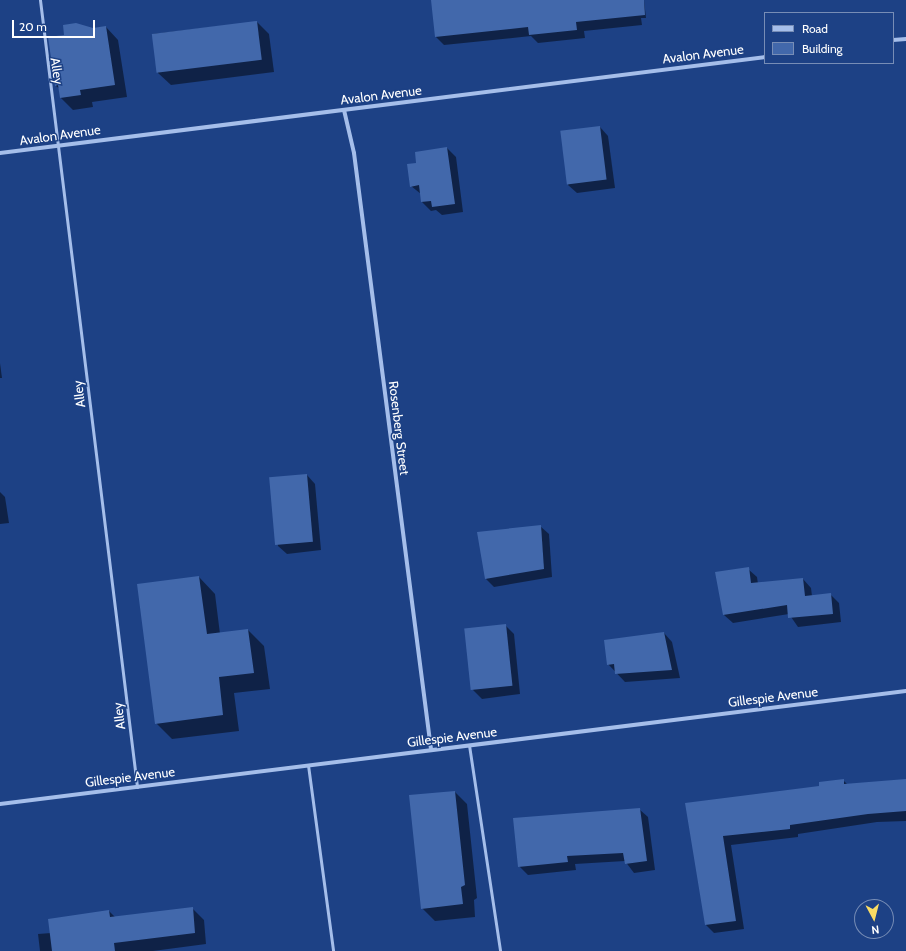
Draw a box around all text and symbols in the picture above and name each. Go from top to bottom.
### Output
scale bar [14,12,97,38]
legend [764,12,894,64]
text: 20 m [19,19,47,34]
text: Road [802,21,828,36]
street label: Avalon Avenue [662,41,744,67]
text: Building [802,41,843,56]
street label: Alley [47,56,67,86]
street label: Avalon Avenue [340,82,422,108]
street label: Avalon Avenue [18,122,102,148]
street label: Alley [70,380,88,408]
street label: Rosenberg Street [385,380,413,476]
street label: Gillespie Avenue [727,684,819,710]
street label: Alley [110,702,128,730]
street label: Gillespie Avenue [406,724,498,750]
street label: Gillespie Avenue [84,764,176,790]
north arrow [854,899,894,939]
text: N [871,922,880,937]

